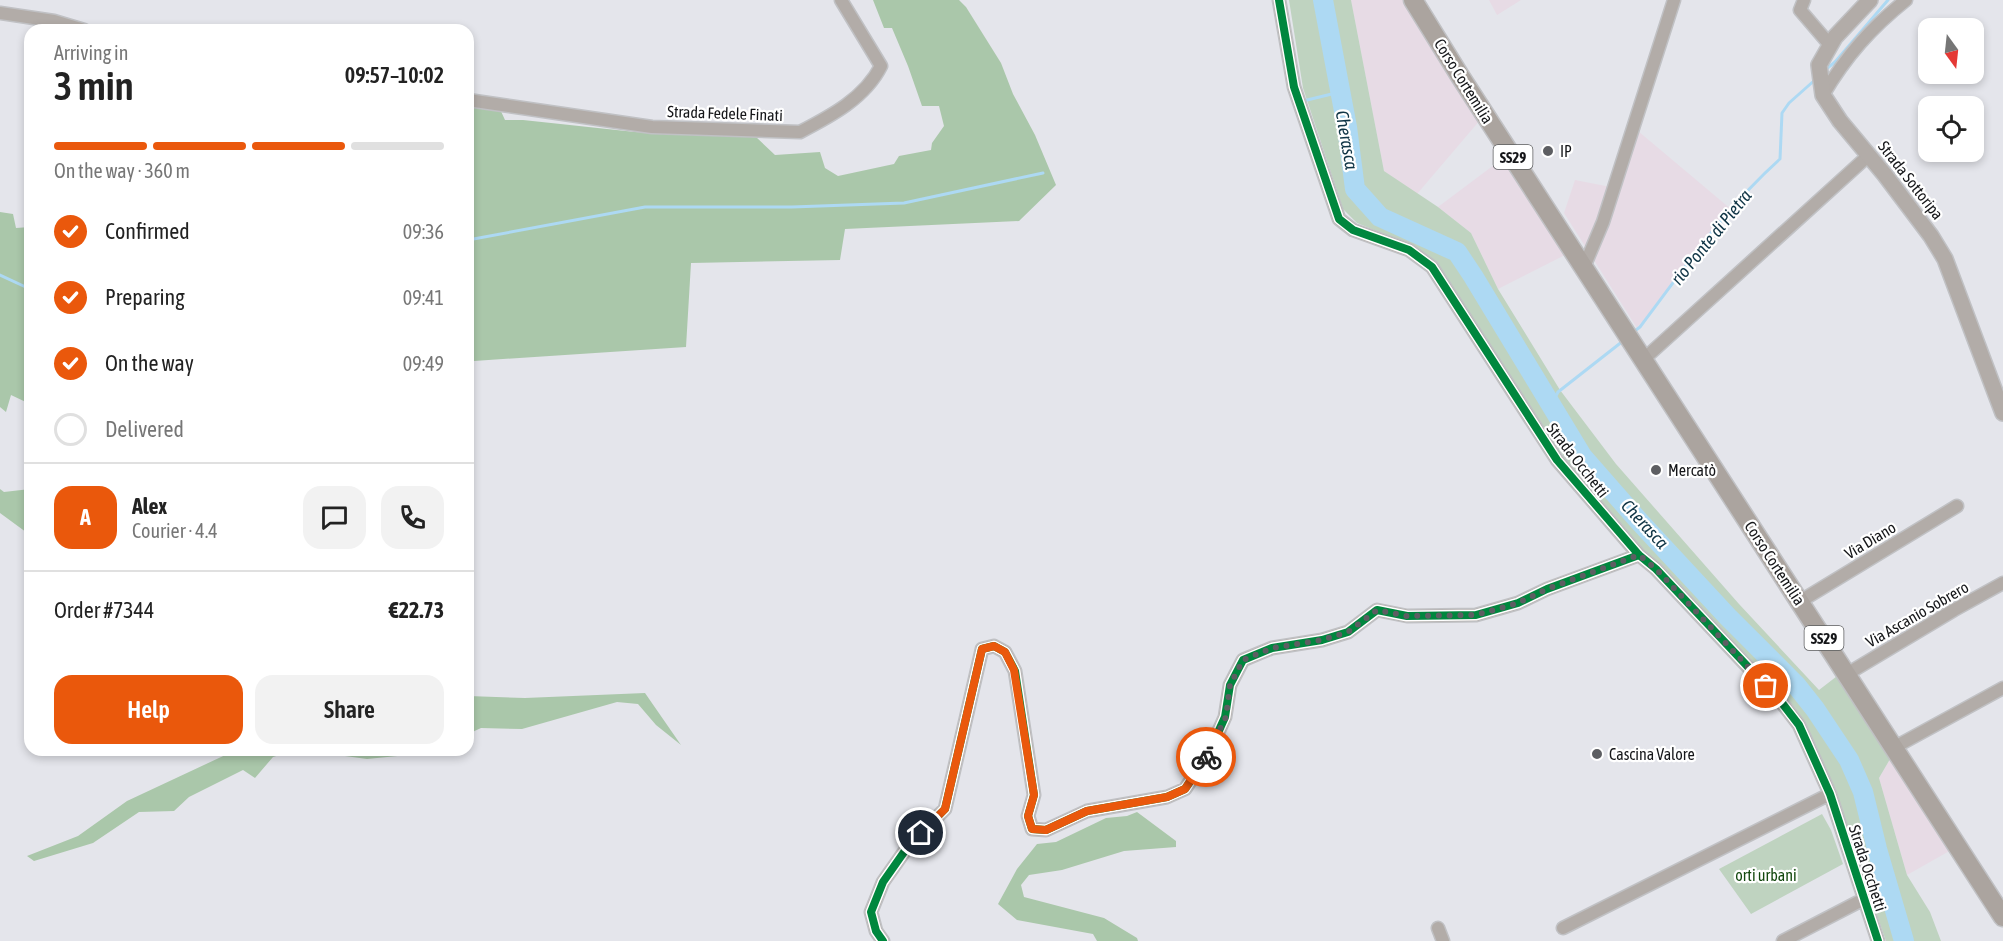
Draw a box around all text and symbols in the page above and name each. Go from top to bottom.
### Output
north arrow [1918,18,1984,84]
map controls [1918,18,1984,162]
street label: Corso Cortemilia [1431,35,1497,127]
text: Arriving in [54,41,128,64]
text: 09:57–10:02 [345,62,444,88]
text: 3 min [54,64,134,108]
button: locate [1918,96,1984,162]
street label: Strada Fedele Finati [667,102,783,124]
water label: Cherasca [1331,109,1363,172]
street label: Strada Sottoripa [1874,137,1947,223]
place label: IP [1560,142,1572,160]
marker: IP [1541,144,1555,158]
road number: SS29 [1494,145,1532,169]
text: On the way · 360 m [54,159,190,182]
water label: rio Ponte di Pietra [1666,185,1756,289]
icon: check [54,215,87,248]
text: Confirmed [105,218,190,244]
text: 09:36 [403,220,444,243]
icon: check [54,281,87,314]
text: Preparing [105,284,185,310]
text: 09:41 [403,286,444,309]
icon: check [54,347,87,380]
text: On the way [105,350,194,376]
text: 09:49 [403,352,444,375]
text: Delivered [105,416,184,442]
street label: Strada Occhetti [1543,419,1613,501]
place label: Mercatò [1668,461,1716,479]
marker: Mercatò [1649,463,1663,477]
button: chat [303,486,366,549]
button: phone [381,486,444,549]
text: Alex [132,493,167,519]
water label: Cherasca [1617,495,1673,553]
text: A [80,504,91,530]
street label: Corso Cortemilia [1741,518,1809,608]
street label: Via Diano [1841,518,1899,562]
text: Courier · 4.4 [132,519,218,542]
street label: Via Ascanio Sobrero [1863,577,1971,651]
text: Order #7344 [54,597,154,623]
text: €22.73 [389,597,444,623]
road number: SS29 [1804,626,1844,650]
pin [1740,660,1791,711]
icon: bag [1749,669,1782,702]
button: Help [54,675,243,744]
button: Share [255,675,444,744]
courier [1176,727,1236,787]
icon: bike [1190,741,1223,774]
place label: Cascina Valore [1609,745,1695,763]
marker: Cascina Valore [1590,747,1604,761]
pin [895,807,946,858]
icon: home [904,816,937,849]
street label: Strada Occhetti [1846,823,1890,913]
park label: orti urbani [1735,866,1797,884]

